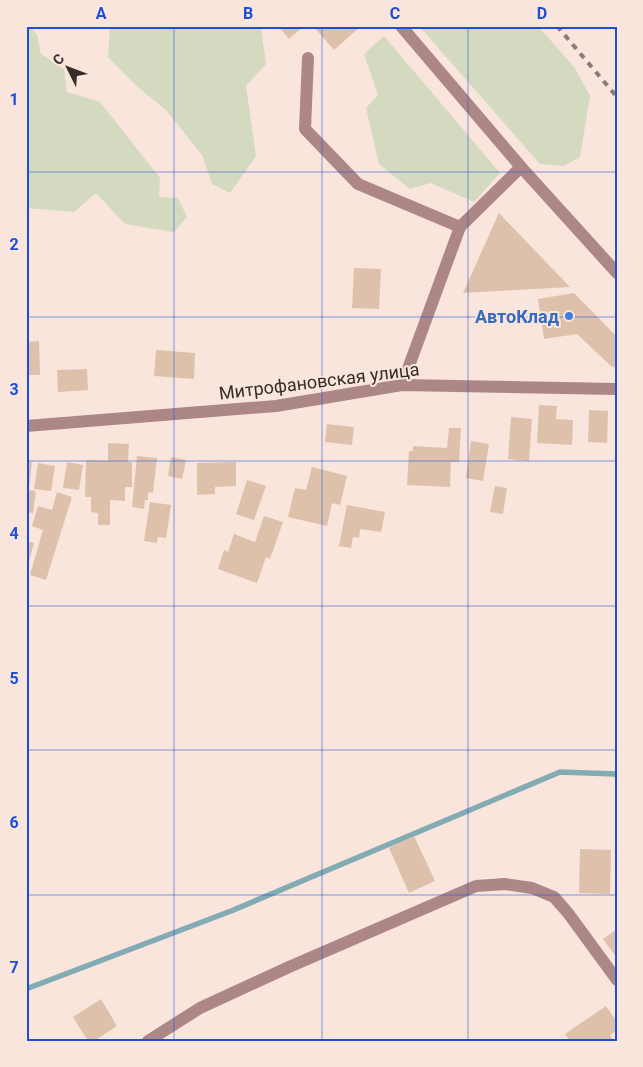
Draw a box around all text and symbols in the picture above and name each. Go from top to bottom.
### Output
text: A [96,4,107,23]
text: B [243,4,253,23]
text: C [390,4,400,23]
text: D [537,4,547,23]
north arrow [42,42,92,92]
text: С [49,51,67,68]
text: 1 [9,90,19,109]
text: 2 [9,235,19,254]
place label: АвтоКлад [475,306,560,327]
marker: АвтоКлад [563,310,575,322]
street label: Митрофановская улица [218,358,420,404]
text: 3 [9,380,19,399]
text: 4 [9,524,19,543]
text: 5 [9,669,19,688]
text: 6 [9,813,19,832]
text: 7 [9,958,19,977]

